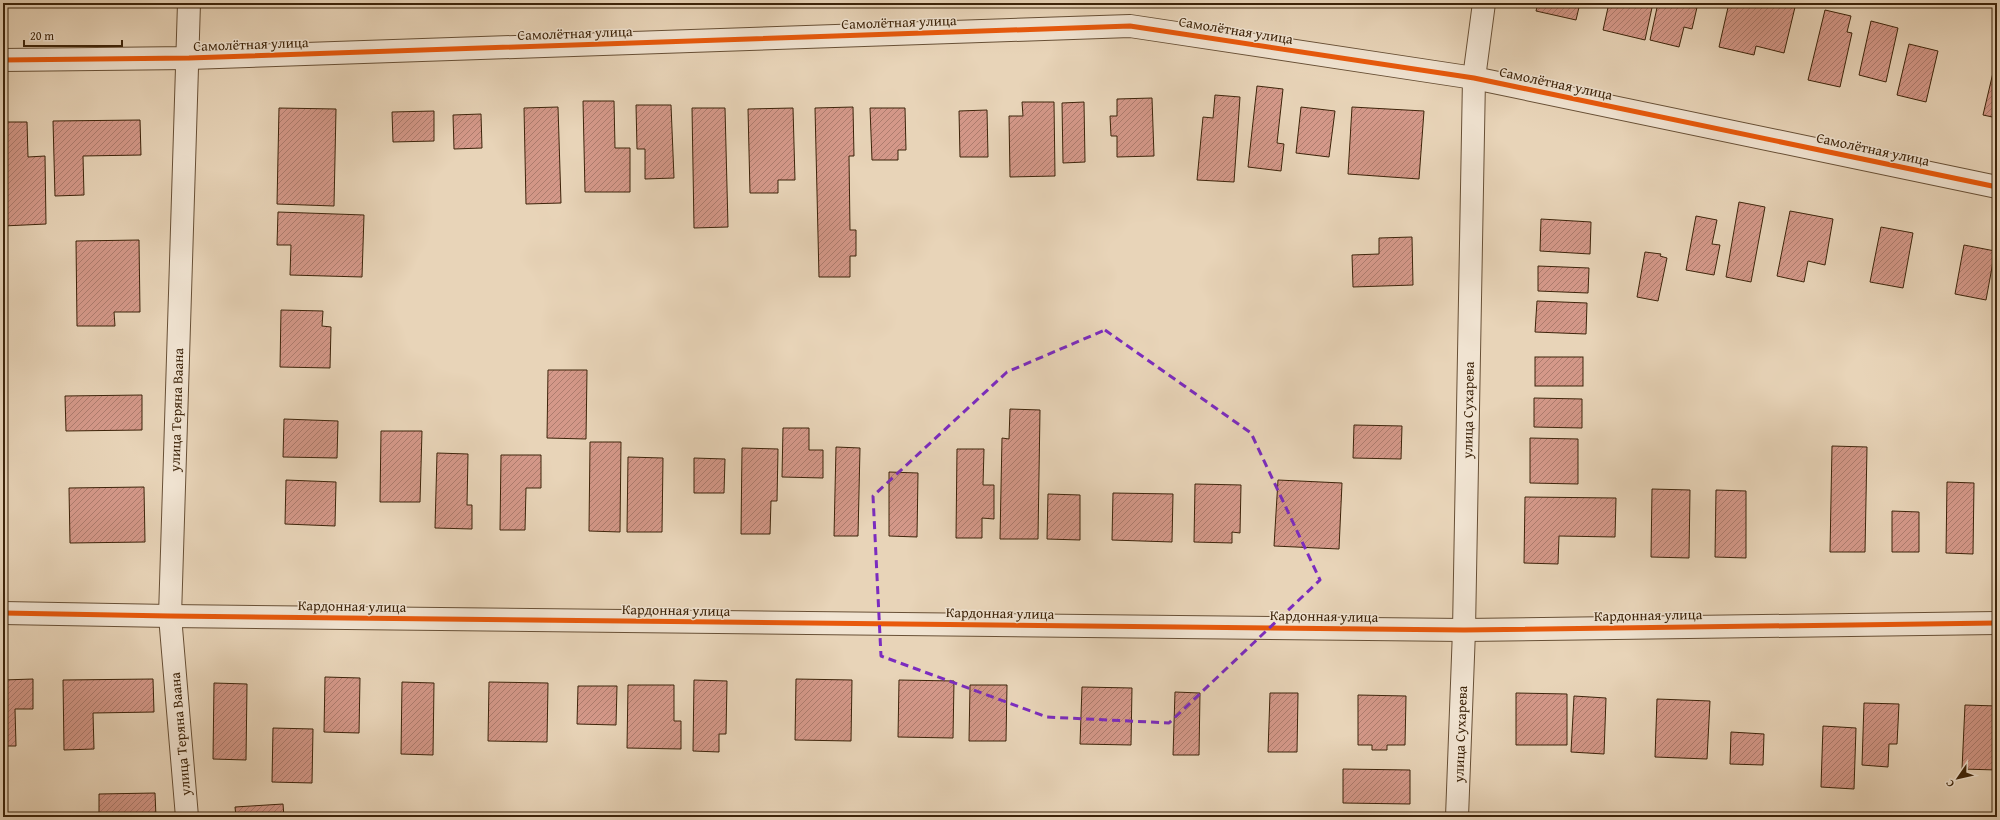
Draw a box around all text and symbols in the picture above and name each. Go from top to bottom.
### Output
street label: Самолётная улица [841,10,957,34]
street label: Самолётная улица [1178,11,1295,49]
street label: Самолётная улица [517,21,633,45]
scale bar [24,22,122,48]
text: 20 m [30,27,54,44]
street label: Самолётная улица [193,32,309,56]
street label: Самолётная улица [1498,61,1615,105]
street label: Самолётная улица [1815,127,1932,171]
street label: улица Теряна Ваана [164,347,188,473]
street label: улица Сухарева [1457,361,1479,460]
street label: Кардонная улица [298,595,407,617]
street label: Кардонная улица [622,599,731,621]
street label: Кардонная улица [946,602,1055,624]
street label: Кардонная улица [1594,604,1703,626]
street label: Кардонная улица [1270,605,1379,627]
street label: улица Теряна Ваана [165,671,195,798]
street label: улица Сухарева [1448,685,1472,784]
north arrow [1938,758,1978,798]
text: С [1941,777,1958,791]

